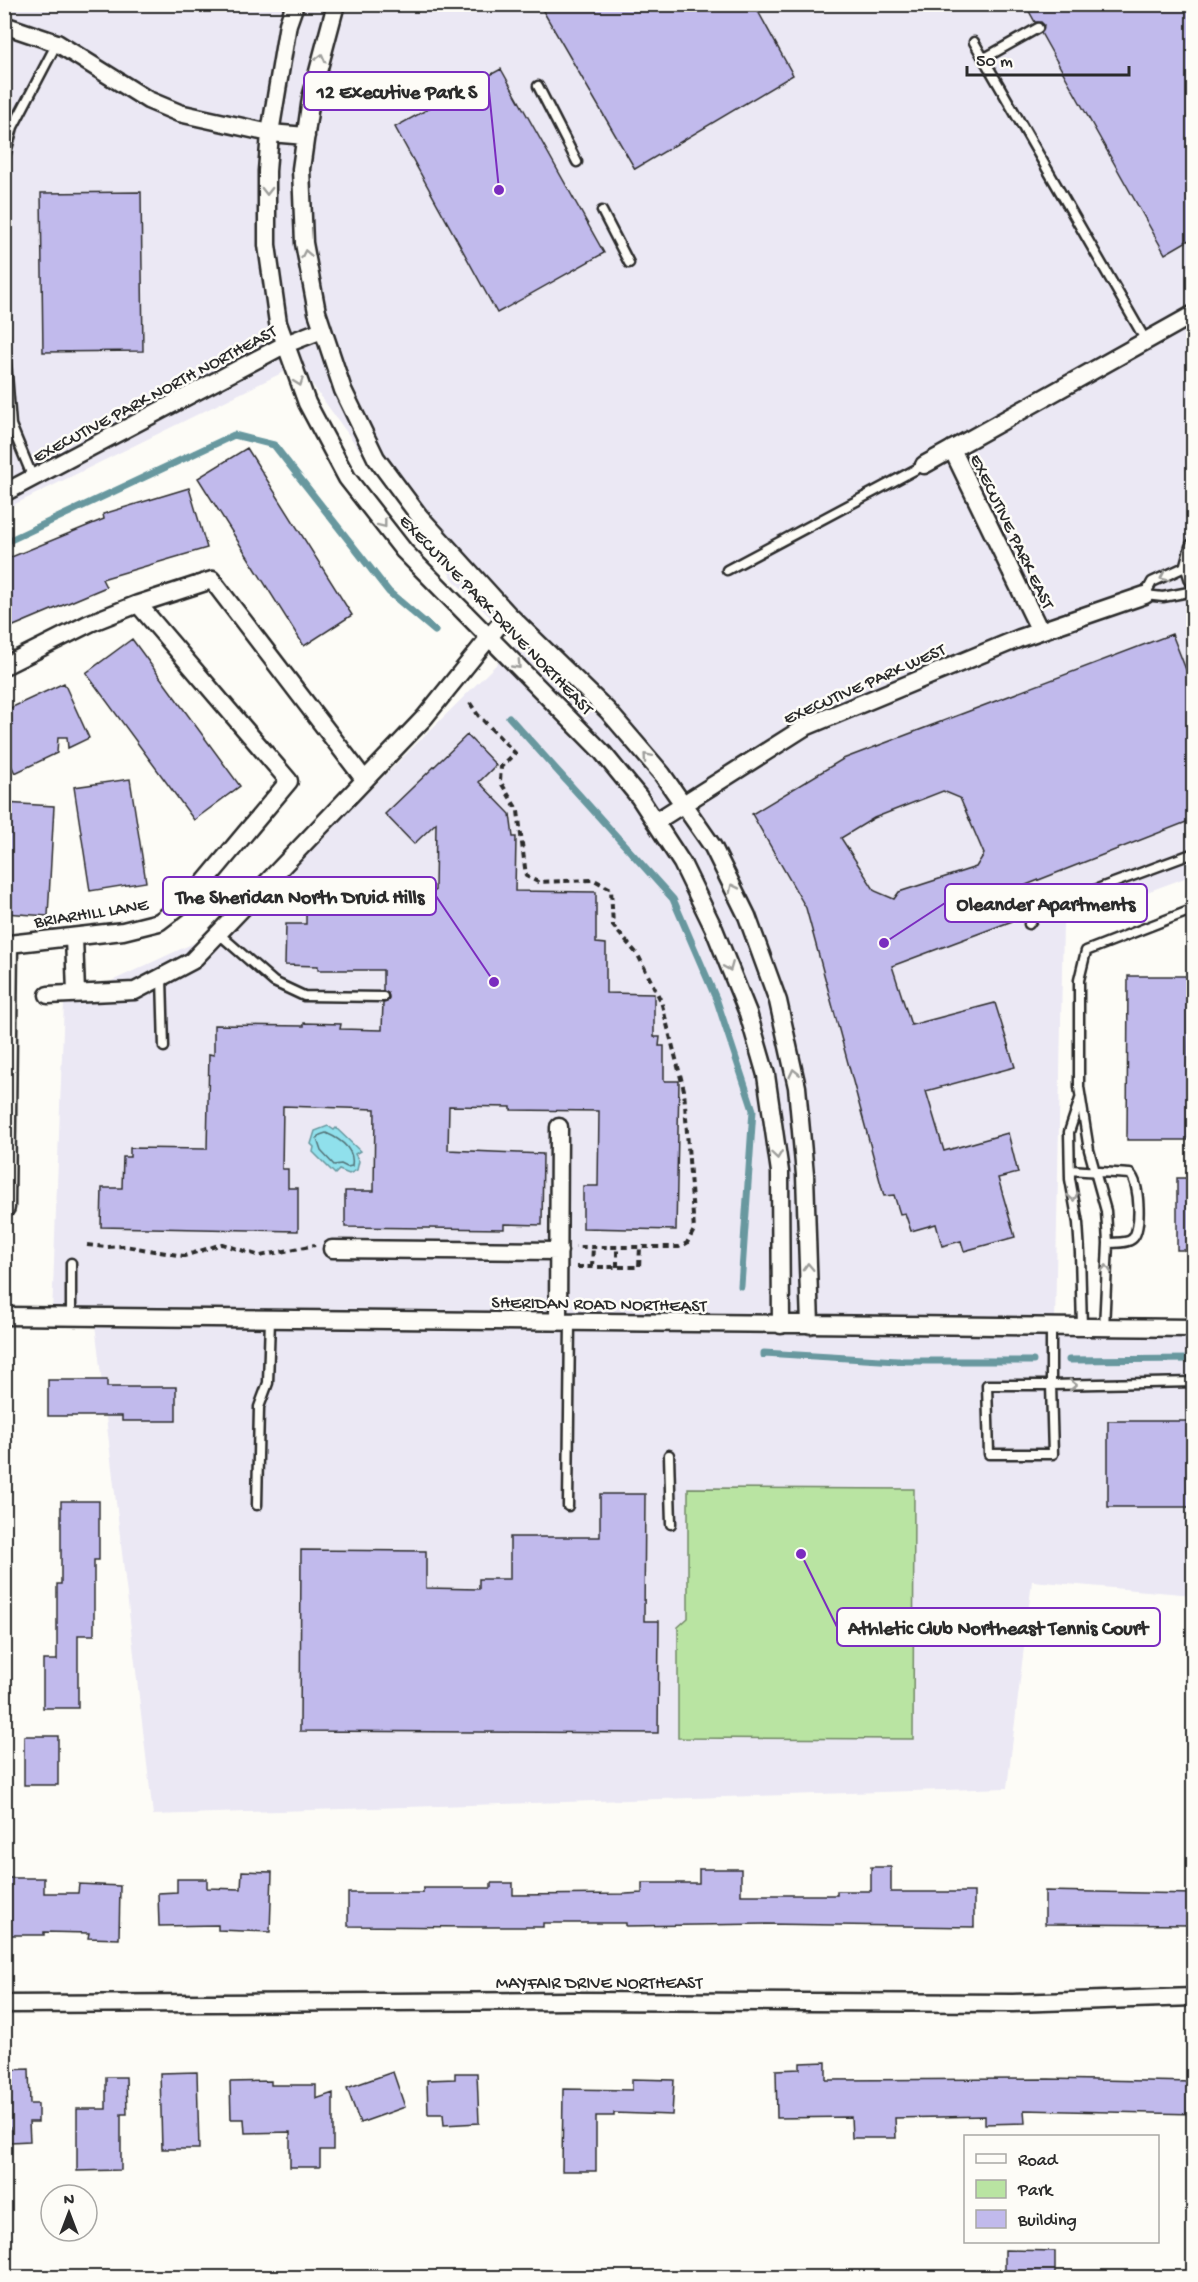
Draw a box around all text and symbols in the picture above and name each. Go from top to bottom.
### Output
scale bar [967,39,1129,77]
text: 50 m [976,52,1013,73]
one-way arrow [314,54,326,64]
callout: 12 Executive Park S [304,72,489,110]
text: 12 Executive Park S [316,83,478,106]
one-way arrow [261,187,273,196]
one-way arrow [300,250,313,260]
street label: EXECUTIVE PARK NORTH NORTHEAST [30,321,281,469]
one-way arrow [292,376,305,387]
street label: EXECUTIVE PARK EAST [964,451,1058,614]
street label: EXECUTIVE PARK DRIVE NORTHEAST [394,511,597,721]
one-way arrow [376,517,387,528]
one-way arrow [1160,570,1171,582]
street label: EXECUTIVE PARK WEST [781,640,950,730]
one-way arrow [510,659,521,669]
one-way arrow [643,753,654,764]
callout: The Sheridan North Druid Hills [163,877,436,915]
one-way arrow [729,884,740,894]
callout: Oleander Apartments [945,884,1147,922]
text: The Sheridan North Druid Hills [174,888,426,911]
street label: BRIARHILL LANE [32,895,151,934]
text: Oleander Apartments [957,895,1137,918]
one-way arrow [722,960,734,971]
one-way arrow [788,1068,801,1078]
one-way arrow [771,1150,783,1159]
one-way arrow [1067,1192,1079,1201]
one-way arrow [801,1262,814,1271]
one-way arrow [1100,1265,1113,1274]
street label: SHERIDAN ROAD NORTHEAST [491,1293,708,1318]
one-way arrow [1068,1378,1077,1391]
callout: Athletic Club Northeast Tennis Court [837,1608,1160,1646]
text: Athletic Club Northeast Tennis Court [847,1619,1150,1642]
street label: MAYFAIR DRIVE NORTHEAST [496,1974,703,1995]
legend [964,2135,1159,2243]
text: Road [1018,2151,1059,2172]
text: Park [1017,2181,1054,2202]
north arrow [39,2183,99,2243]
text: N [64,2192,75,2211]
text: Building [1017,2211,1077,2232]

